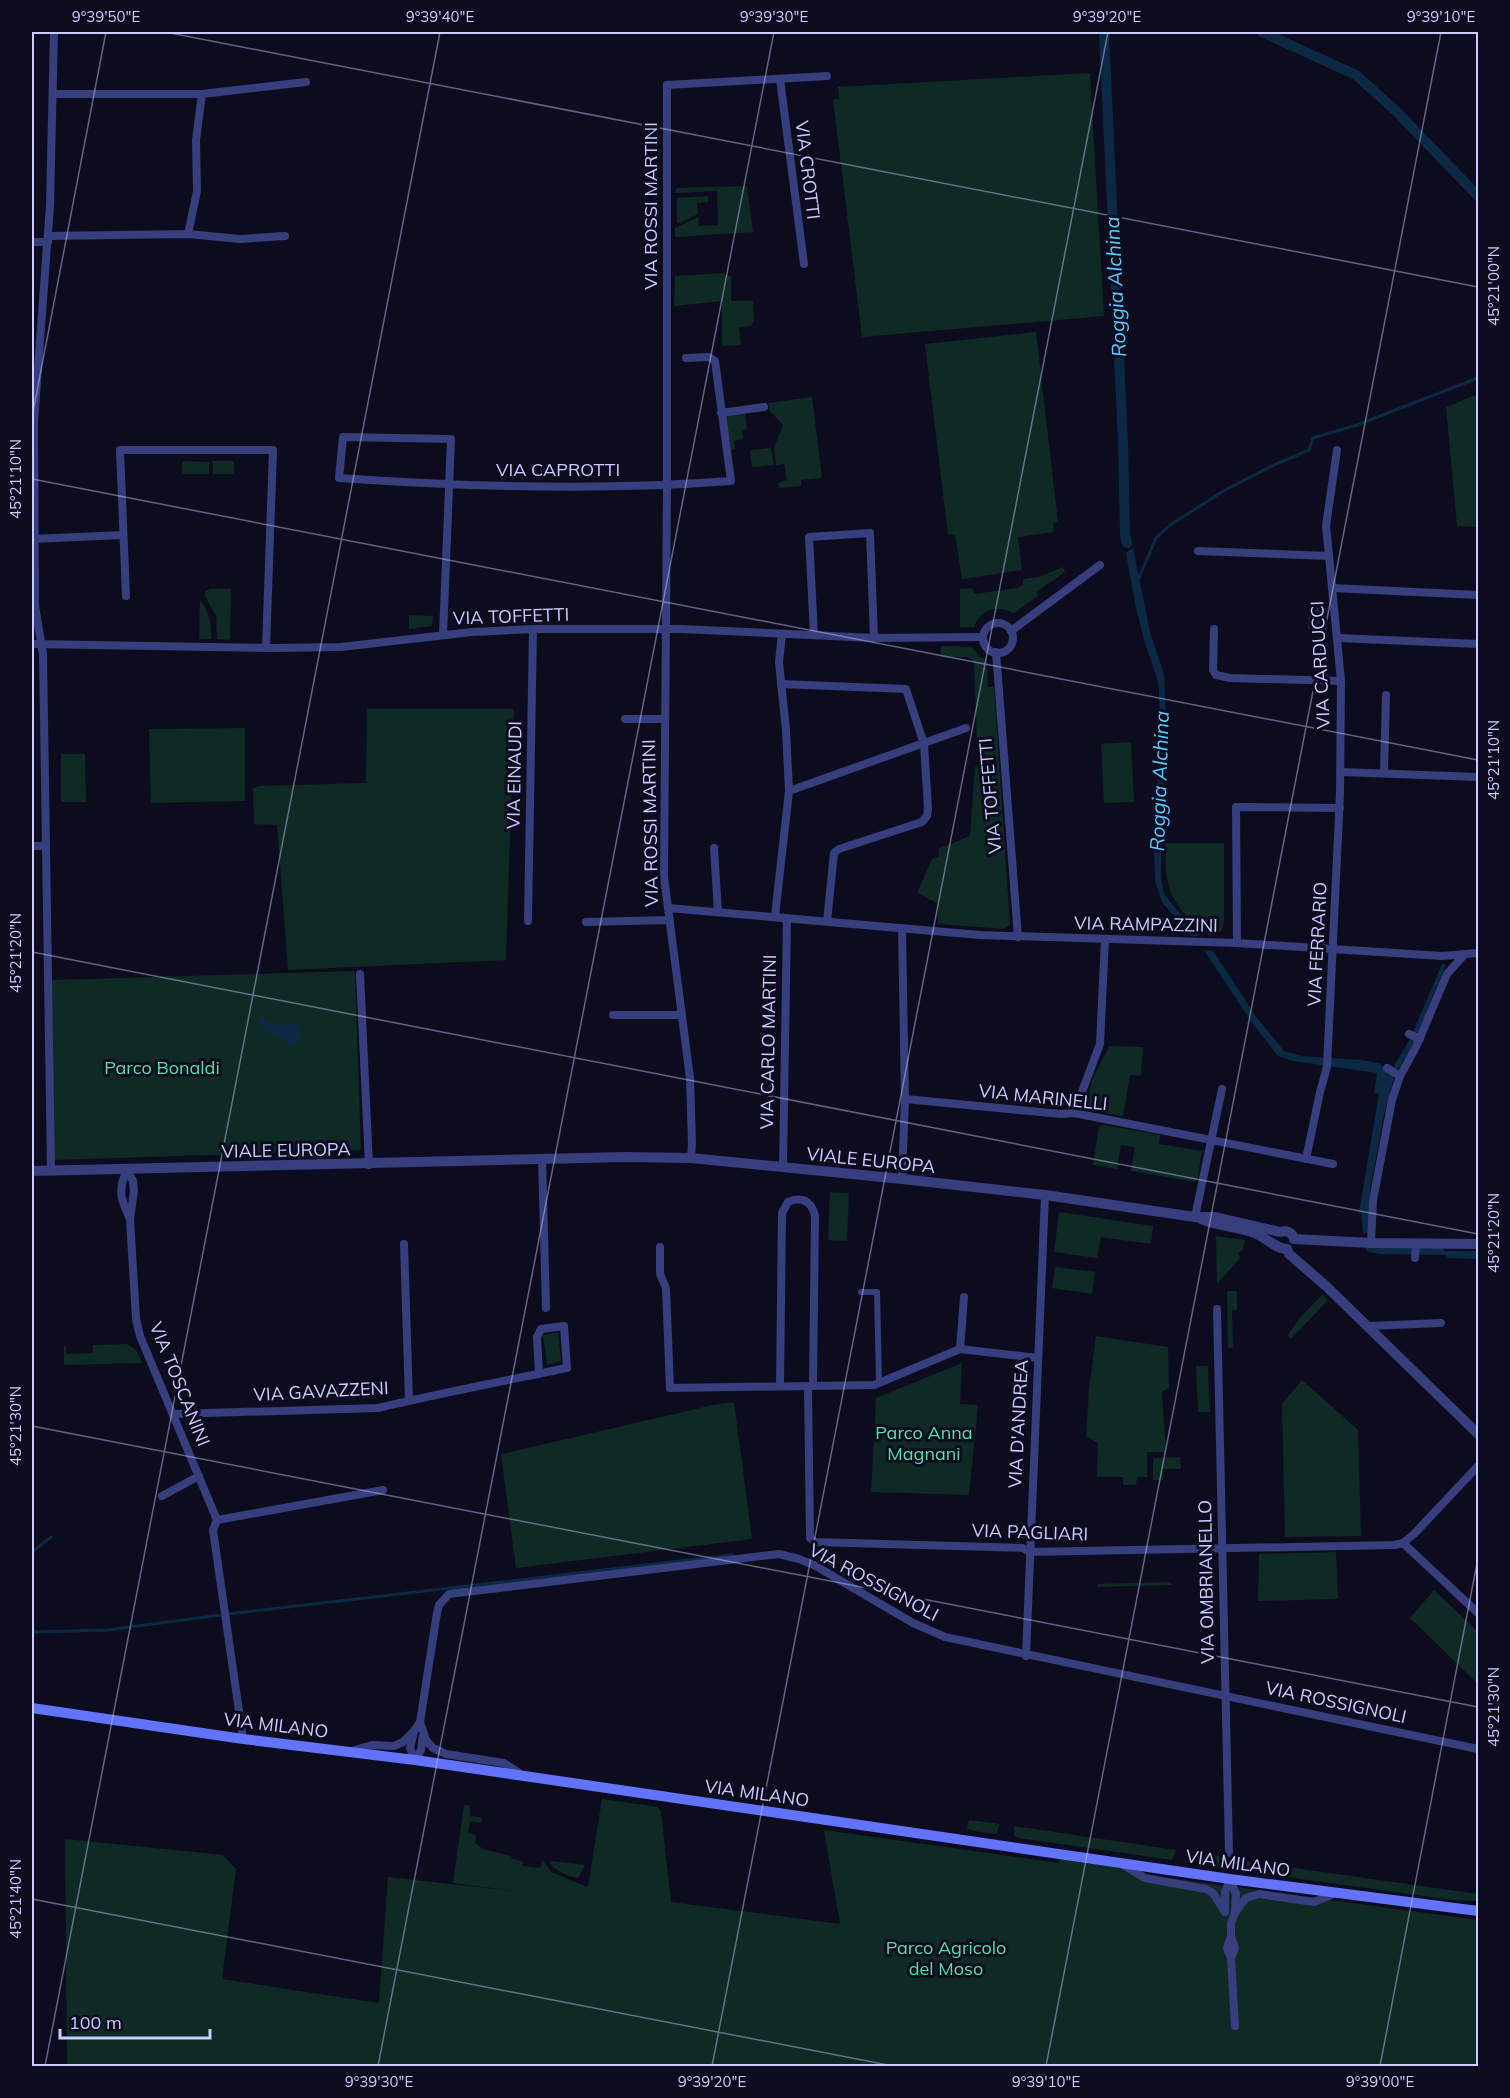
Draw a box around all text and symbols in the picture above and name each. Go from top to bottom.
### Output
text: 9°39'50"E [72,7,140,26]
text: 9°39'40"E [406,7,474,26]
text: 9°39'30"E [740,7,808,26]
text: 9°39'20"E [1073,7,1141,26]
text: 9°39'10"E [1407,7,1475,26]
street label: VIA CROTTI [791,119,825,221]
street label: VIA ROSSI MARTINI [639,122,662,290]
water label: Roggia Alchina [1099,216,1131,358]
text: 45°21'00"N [1484,246,1503,326]
text: 45°21'10"N [6,439,25,519]
street label: VIA CAPROTTI [496,458,620,481]
street label: VIA CARDUCCI [1305,600,1335,730]
street label: VIA TOFFETTI [452,602,570,630]
water label: Roggia Alchina [1144,710,1174,852]
text: 45°21'10"N [1484,720,1503,800]
street label: VIA EINAUDI [502,721,526,829]
street label: VIA TOFFETTI [973,737,1007,855]
street label: VIA ROSSI MARTINI [637,739,663,907]
street label: VIA FERRARIO [1302,881,1332,1007]
street label: VIA RAMPAZZINI [1074,911,1218,937]
text: 45°21'20"N [6,913,25,993]
street label: VIA CARLO MARTINI [755,954,781,1130]
park label: Parco Bonaldi [104,1056,220,1079]
street label: VIA MARINELLI [978,1079,1108,1115]
street label: VIALE EUROPA [221,1137,351,1163]
street label: VIALE EUROPA [806,1142,936,1178]
text: 45°21'20"N [1484,1193,1503,1273]
street label: VIA TOSCANINI [145,1319,215,1449]
street label: VIA D'ANDREA [1003,1359,1033,1489]
street label: VIA GAVAZZENI [253,1376,389,1406]
text: 45°21'30"N [6,1386,25,1466]
park label: Parco Anna Magnani [875,1421,973,1465]
street label: VIA OMBRIANELLO [1193,1500,1219,1664]
street label: VIA PAGLIARI [971,1518,1089,1546]
street label: VIA ROSSIGNOLI [805,1538,943,1626]
text: 45°21'30"N [1484,1667,1503,1747]
street label: VIA ROSSIGNOLI [1263,1676,1409,1728]
street label: VIA MILANO [222,1707,330,1743]
street label: VIA MILANO [703,1774,811,1812]
street label: VIA MILANO [1184,1844,1292,1882]
text: 45°21'40"N [6,1859,25,1939]
park label: Parco Agricolo del Moso [886,1936,1006,1980]
scale bar [60,2002,210,2040]
text: 100 m [69,2011,122,2034]
text: 9°39'30"E [345,2072,413,2091]
text: 9°39'20"E [678,2072,746,2091]
text: 9°39'10"E [1012,2072,1080,2091]
text: 9°39'00"E [1346,2072,1414,2091]

